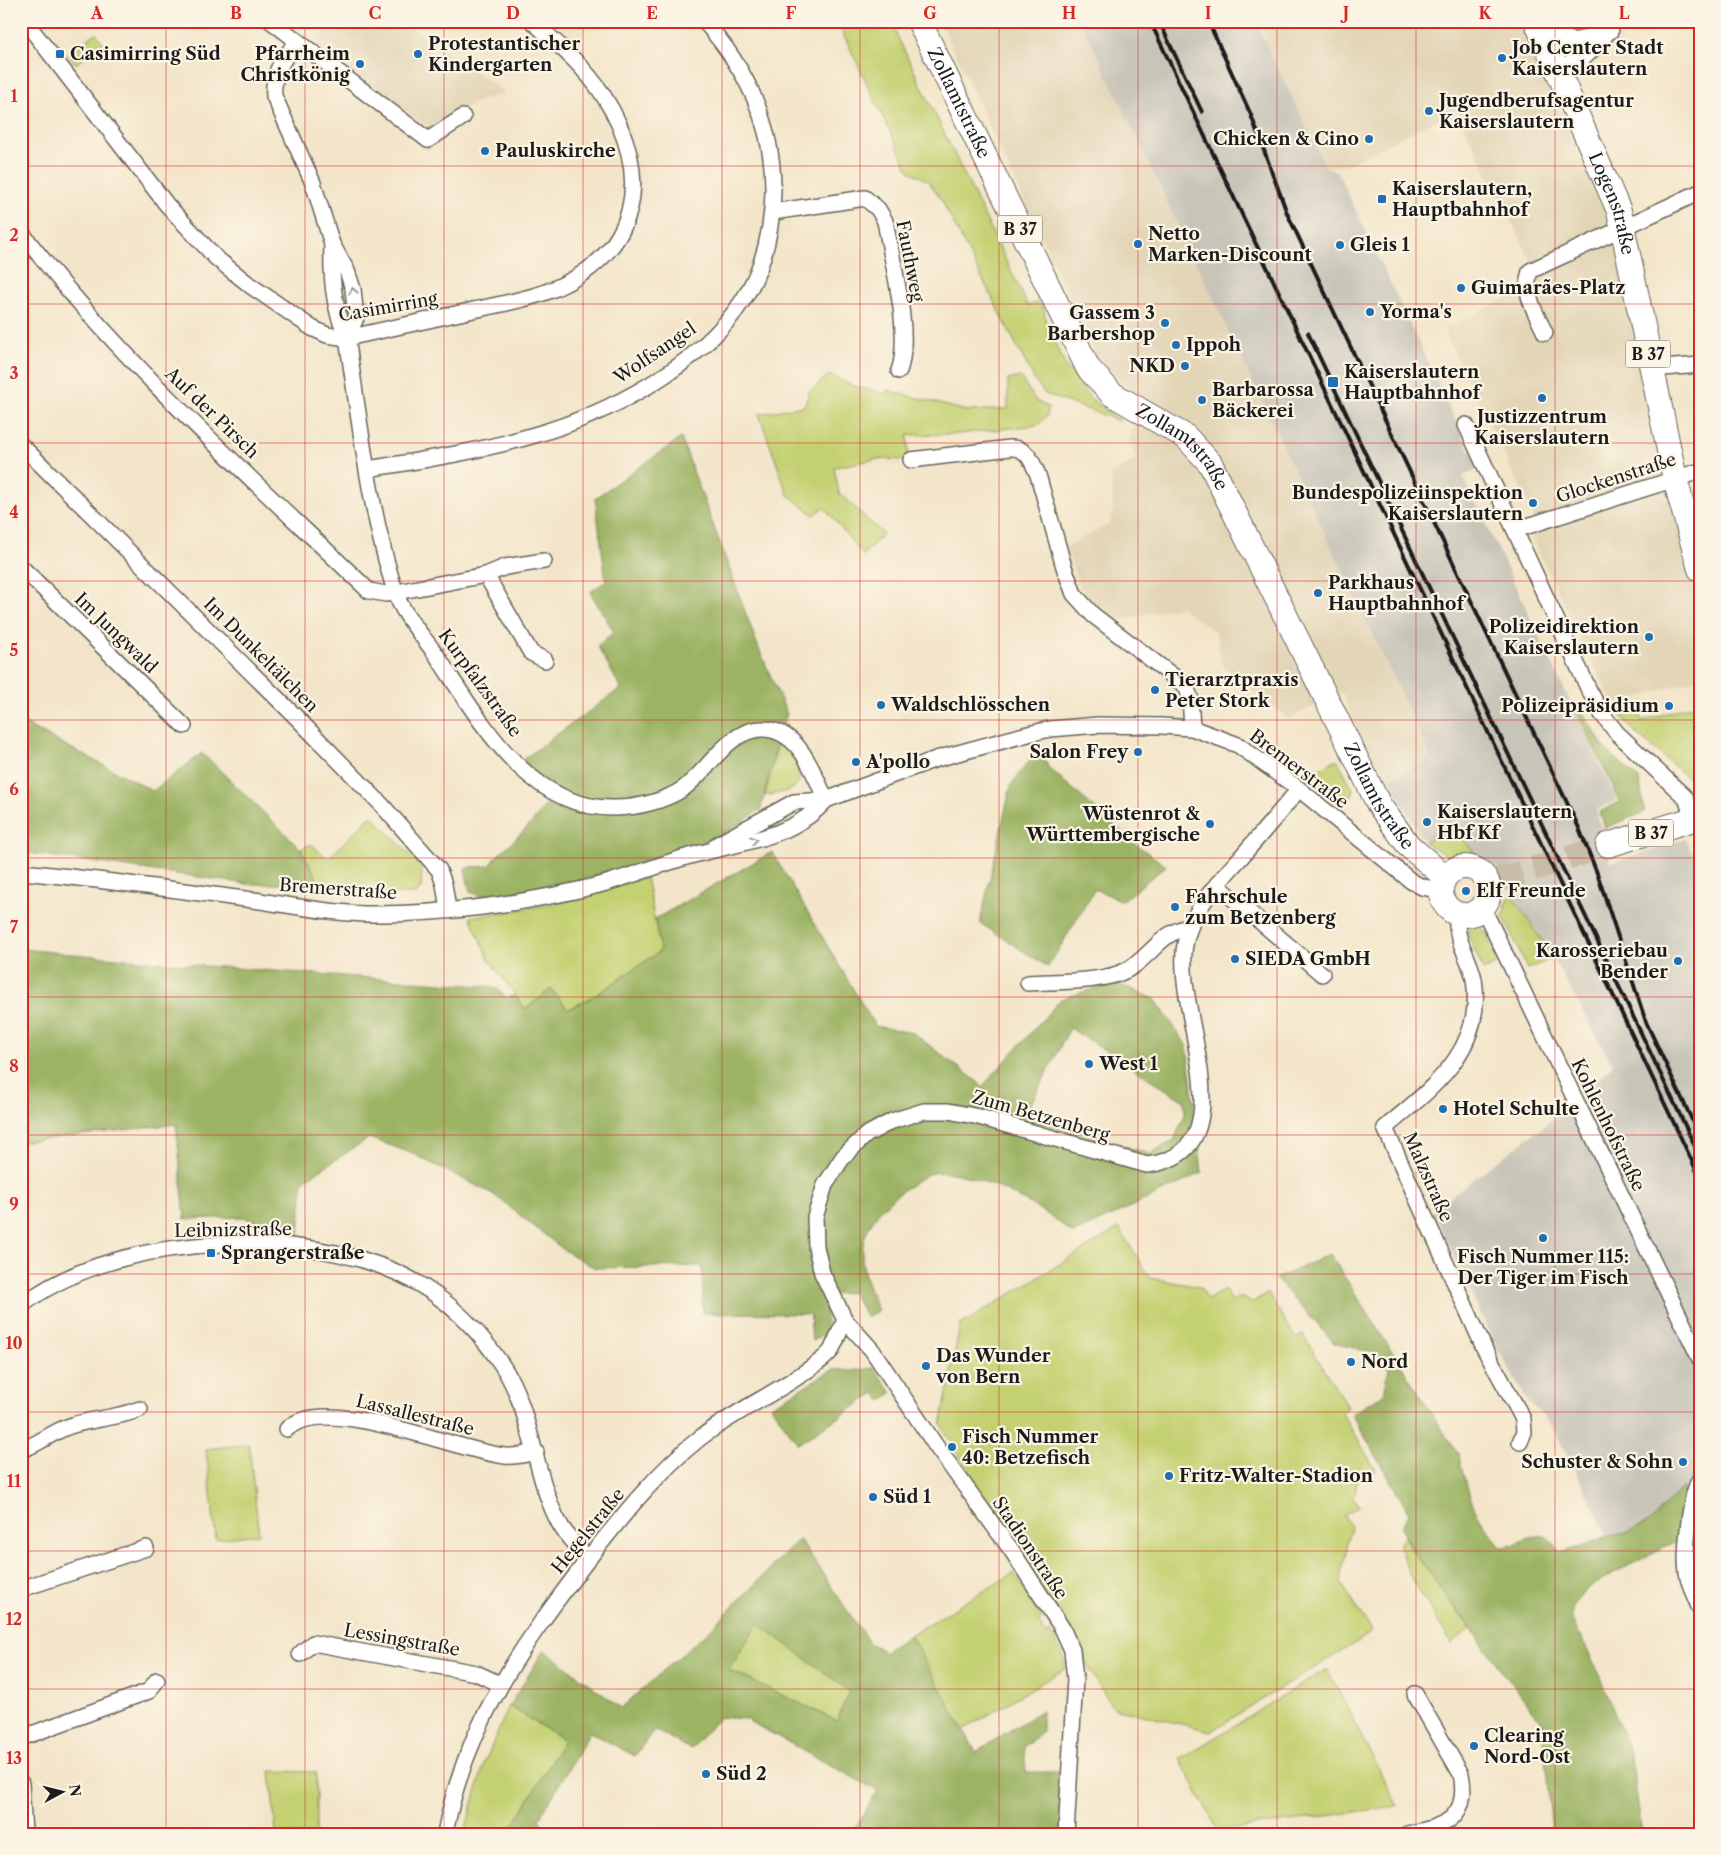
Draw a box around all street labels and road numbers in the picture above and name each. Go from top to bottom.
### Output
street label: Zollamtstraße [923,44,995,162]
street label: Logenstraße [1584,149,1639,257]
road number: B 37 [998,215,1042,242]
street label: Fauthweg [891,218,929,304]
street label: Casimirring [337,287,440,327]
street label: Wolfsangel [609,317,700,389]
road number: B 37 [1626,340,1670,368]
street label: Auf der Pirsch [160,362,264,463]
street label: Zollamtstraße [1132,399,1233,494]
street label: Glockenstraße [1553,448,1679,508]
street label: Im Jungwald [70,588,162,678]
street label: Im Dunkeltälchen [199,593,323,717]
street label: Kurpfalzstraße [433,625,527,741]
street label: Bremerstraße [1245,725,1353,813]
street label: Zollamtstraße [1339,739,1419,854]
road number: B 37 [1628,820,1674,846]
street label: Bremerstraße [278,874,398,904]
street label: Kohlenhofstraße [1566,1055,1650,1195]
street label: Zum Betzenberg [970,1086,1113,1146]
street label: Malzstraße [1398,1129,1458,1225]
street label: Leibnizstraße [174,1218,292,1242]
street label: Lassallestraße [354,1390,476,1440]
street label: Hegelstraße [547,1484,629,1578]
street label: Stadionstraße [988,1492,1072,1604]
street label: Lessingstraße [342,1619,462,1661]

